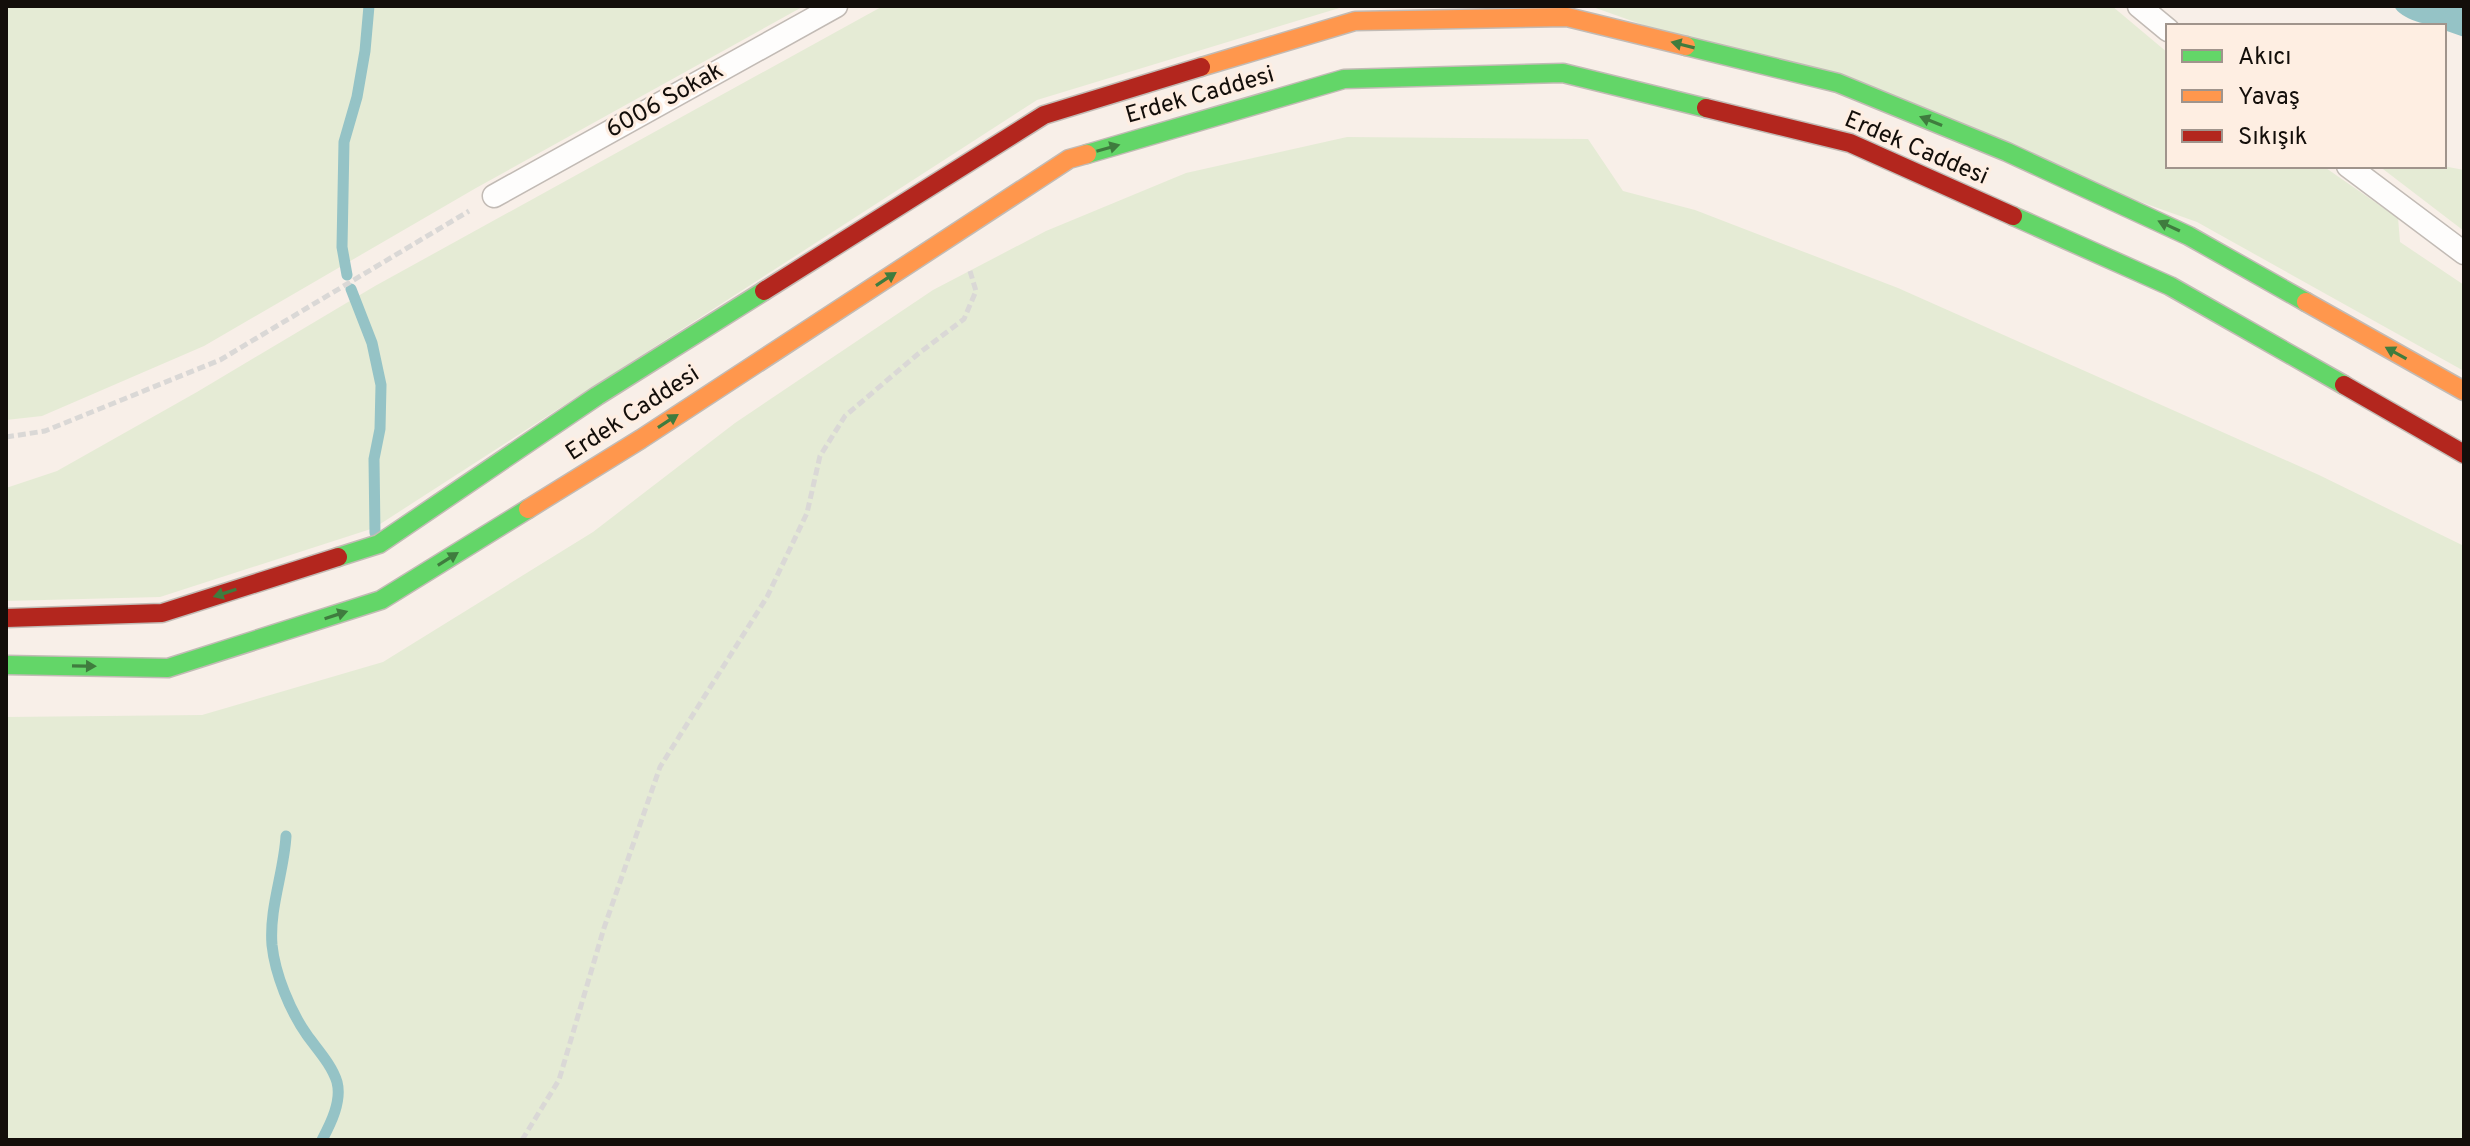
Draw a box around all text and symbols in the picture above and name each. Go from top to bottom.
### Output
legend [2166,24,2446,168]
one-way arrow [1671,39,1696,51]
text: Akıcı [2238,43,2291,73]
street label: 6006 Sokak [601,56,729,146]
street label: Erdek Caddesi [1122,60,1278,132]
text: Yavaş [2238,83,2300,113]
street label: Erdek Caddesi [1840,105,1992,193]
one-way arrow [1919,114,1943,127]
text: Sıkışık [2238,123,2308,153]
one-way arrow [1097,141,1121,154]
one-way arrow [2157,220,2181,233]
one-way arrow [875,272,896,287]
one-way arrow [2385,346,2407,360]
street label: Erdek Caddesi [561,360,705,468]
one-way arrow [657,415,679,429]
one-way arrow [437,553,459,567]
one-way arrow [213,588,237,600]
one-way arrow [324,608,348,621]
one-way arrow [72,660,97,672]

